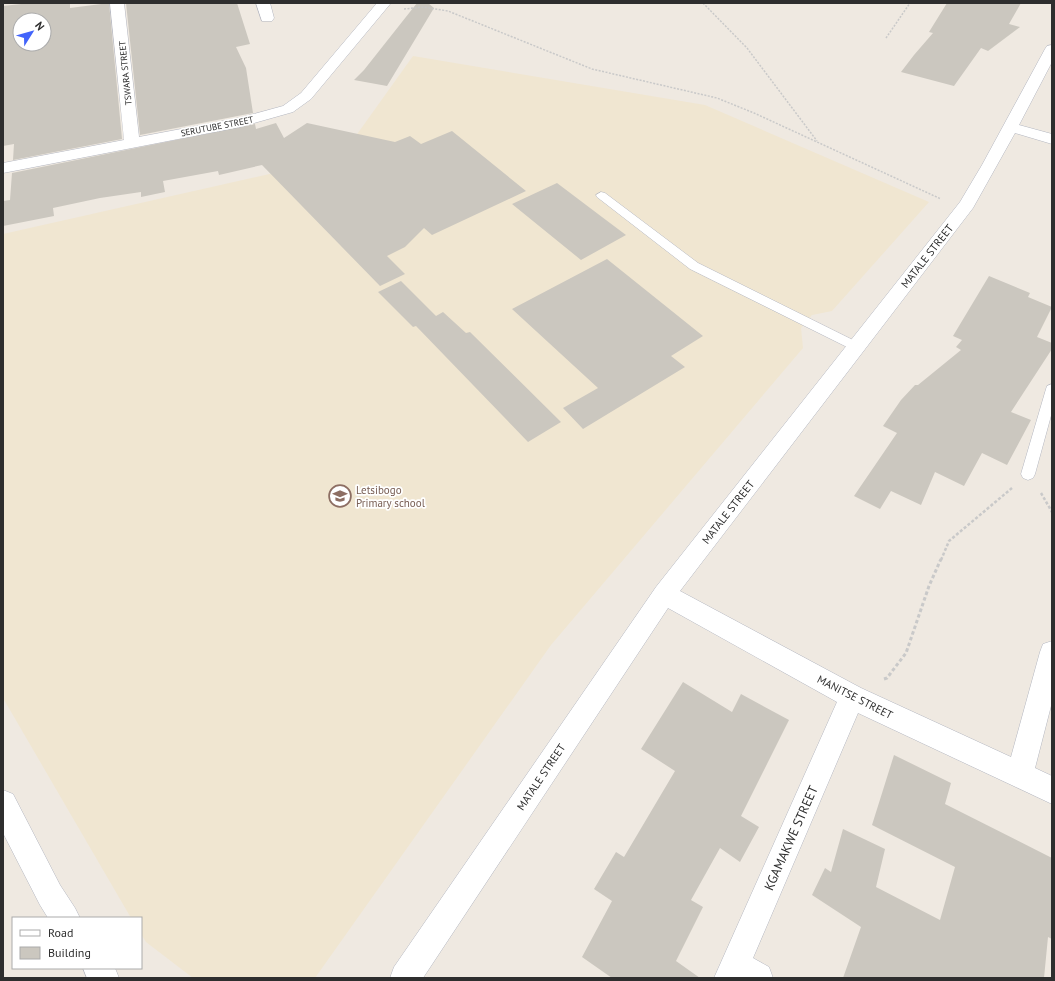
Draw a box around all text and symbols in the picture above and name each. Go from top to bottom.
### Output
north arrow [12,12,52,52]
text: N [32,19,48,33]
street label: TSWARA STREET [116,40,134,106]
street label: SERUTUBE STREET [180,114,254,138]
street label: MATALE STREET [898,221,956,291]
street label: MATALE STREET [699,477,757,547]
school or university icon: Letsibogo Primary school [327,483,353,509]
place label: Letsibogo Primary school [356,483,426,510]
street label: MANITSE STREET [815,672,895,722]
street label: MATALE STREET [514,741,568,813]
street label: KGAMAKWE STREET [760,783,822,893]
legend [12,917,142,969]
text: Road [48,925,73,940]
text: Building [48,945,91,960]

